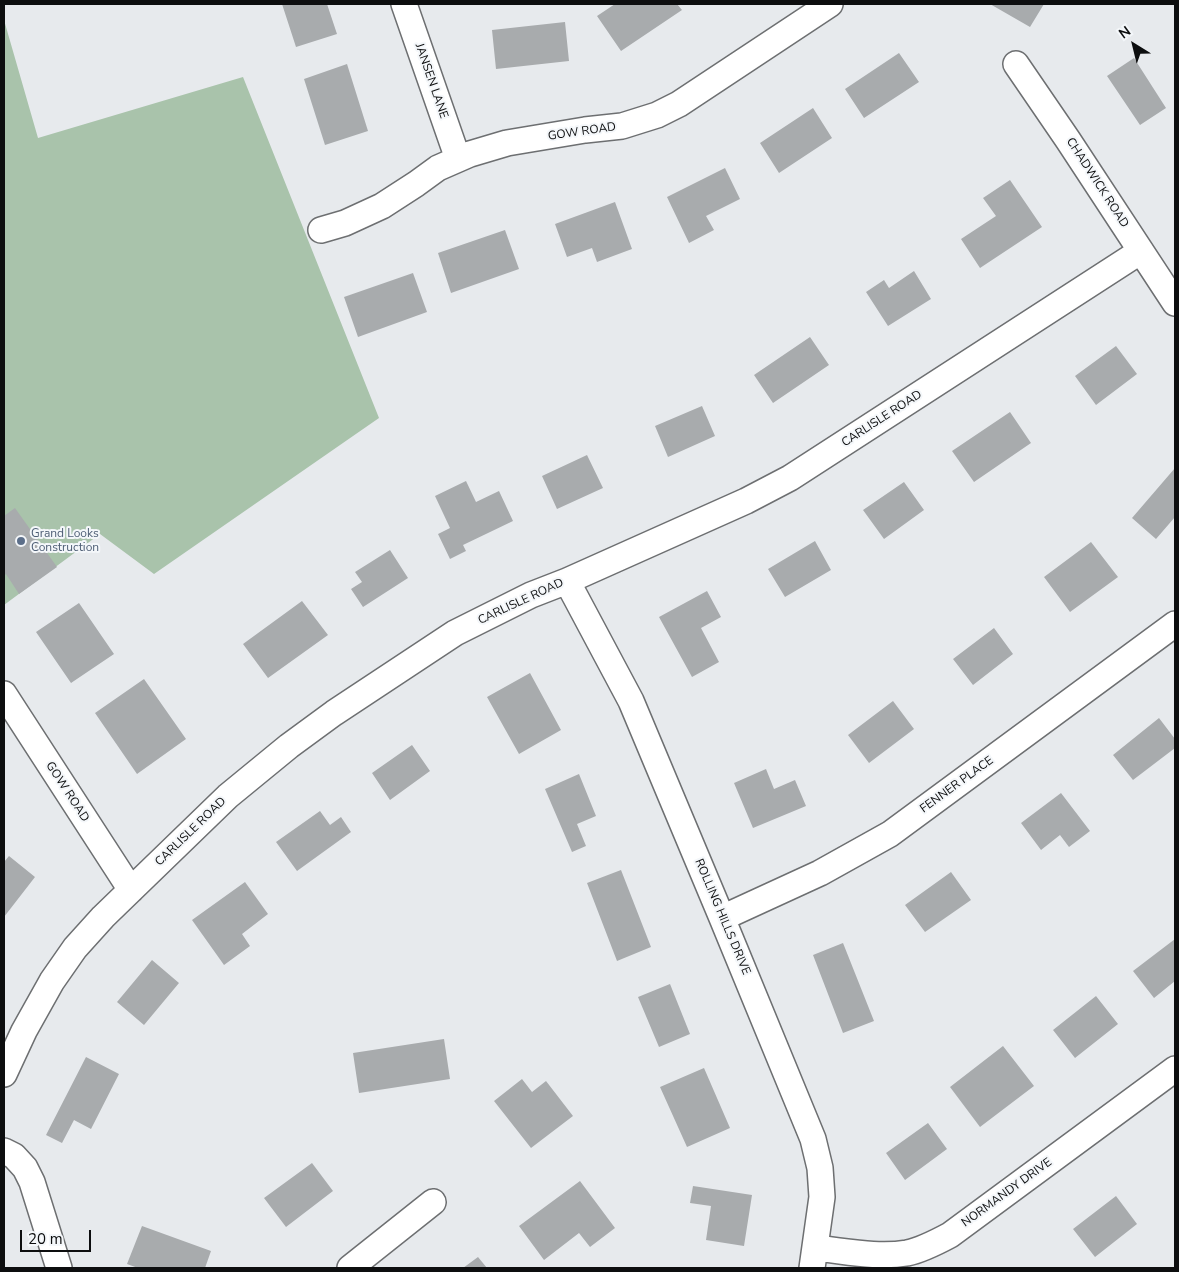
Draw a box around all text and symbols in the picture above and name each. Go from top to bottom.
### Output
north arrow [1109,20,1159,70]
text: N [1115,22,1135,43]
street label: JANSEN LANE [411,41,451,121]
street label: GOW ROAD [547,120,617,144]
street label: CHADWICK ROAD [1063,135,1131,231]
street label: CARLISLE ROAD [839,388,925,450]
place label: Grand Looks Construction [31,527,99,555]
marker: Grand Looks Construction [15,535,27,547]
street label: CARLISLE ROAD [476,576,566,628]
street label: FENNER PLACE [918,754,996,816]
street label: GOW ROAD [42,759,92,825]
street label: CARLISLE ROAD [153,795,229,869]
street label: ROLLING HILLS DRIVE [691,857,753,977]
street label: NORMANDY DRIVE [959,1155,1055,1231]
scale bar [22,1220,94,1252]
text: 20 m [28,1229,63,1249]

